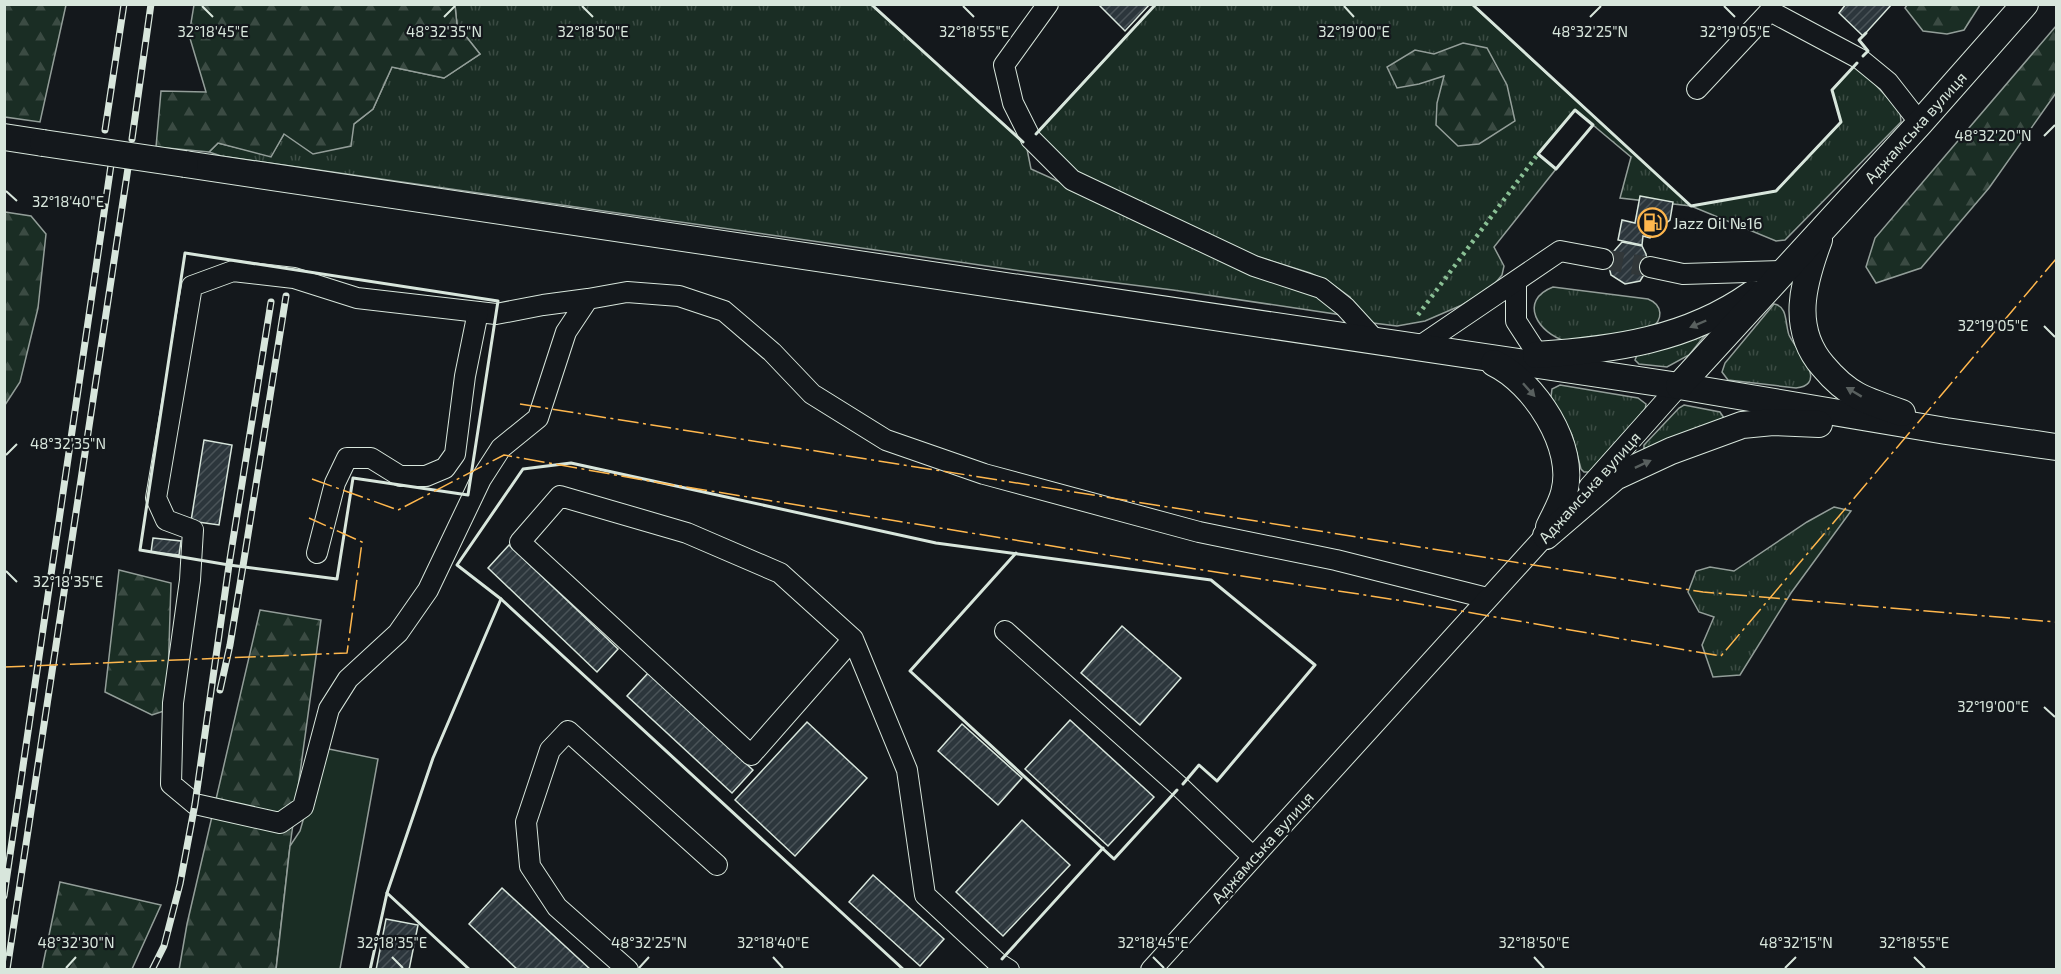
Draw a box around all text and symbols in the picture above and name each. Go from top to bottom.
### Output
text: 32°18'45"E [177,22,249,40]
text: 48°32'35"N [406,22,482,40]
text: 32°18'50"E [557,22,629,40]
text: 32°18'55"E [939,22,1009,40]
text: 32°19'00"E [1318,22,1390,40]
text: 48°32'25"N [1552,22,1628,40]
text: 32°19'05"E [1700,22,1770,40]
street label: Аджамська вулиця [1860,67,1971,187]
text: 48°32'20"N [1954,126,2032,144]
text: 32°18'40"E [32,192,104,210]
fuel station icon: Jazz Oil №16 [1636,206,1668,238]
place label: Jazz Oil №16 [1673,213,1762,232]
text: 32°19'05"E [1958,316,2028,334]
one-way arrow [1689,319,1707,329]
one-way arrow [1522,383,1536,398]
one-way arrow [1846,387,1862,398]
street label: Аджамська вулиця [1534,427,1645,547]
text: 48°32'35"N [30,434,106,452]
one-way arrow [1634,459,1651,468]
text: 32°18'35"E [33,572,103,590]
text: 32°19'00"E [1957,697,2029,715]
street label: Аджамська вулиця [1207,787,1318,907]
text: 48°32'30"N [38,933,114,951]
text: 32°18'35"E [357,933,427,951]
text: 48°32'25"N [611,933,687,951]
text: 32°18'40"E [737,933,809,951]
text: 32°18'45"E [1117,933,1189,951]
text: 32°18'50"E [1498,933,1570,951]
text: 48°32'15"N [1759,933,1833,951]
text: 32°18'55"E [1879,933,1949,951]

